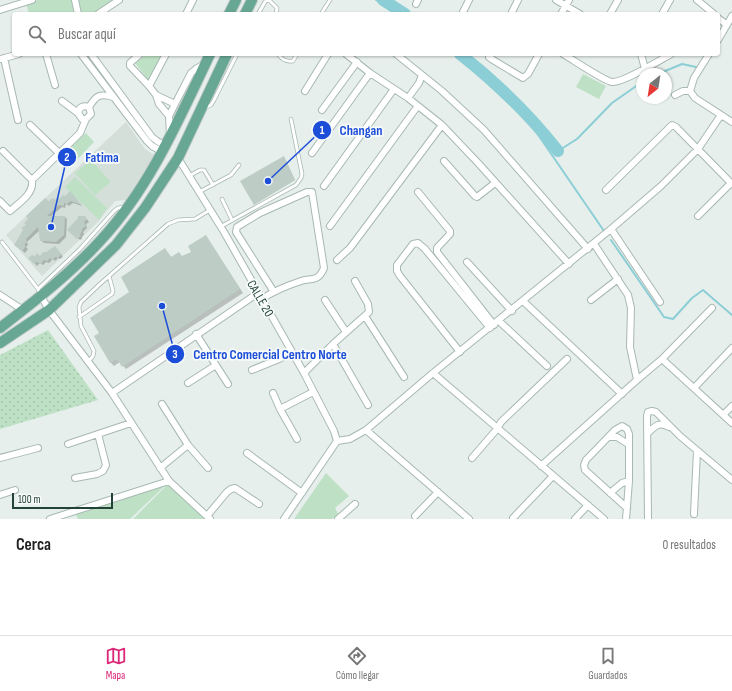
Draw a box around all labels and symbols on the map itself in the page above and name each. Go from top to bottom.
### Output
north arrow [636,68,672,104]
callout: Changan [312,117,391,143]
text: Changan [339,122,383,139]
text: 1 [320,123,325,138]
callout: Fatima [57,144,127,170]
text: Fatima [85,149,119,166]
text: 2 [64,150,70,165]
street label: CALLE 20 [243,277,277,320]
callout: Centro Comercial Centro Norte [165,341,355,367]
text: Centro Comercial Centro Norte [193,346,347,363]
text: 3 [172,347,178,362]
scale bar [12,491,113,510]

